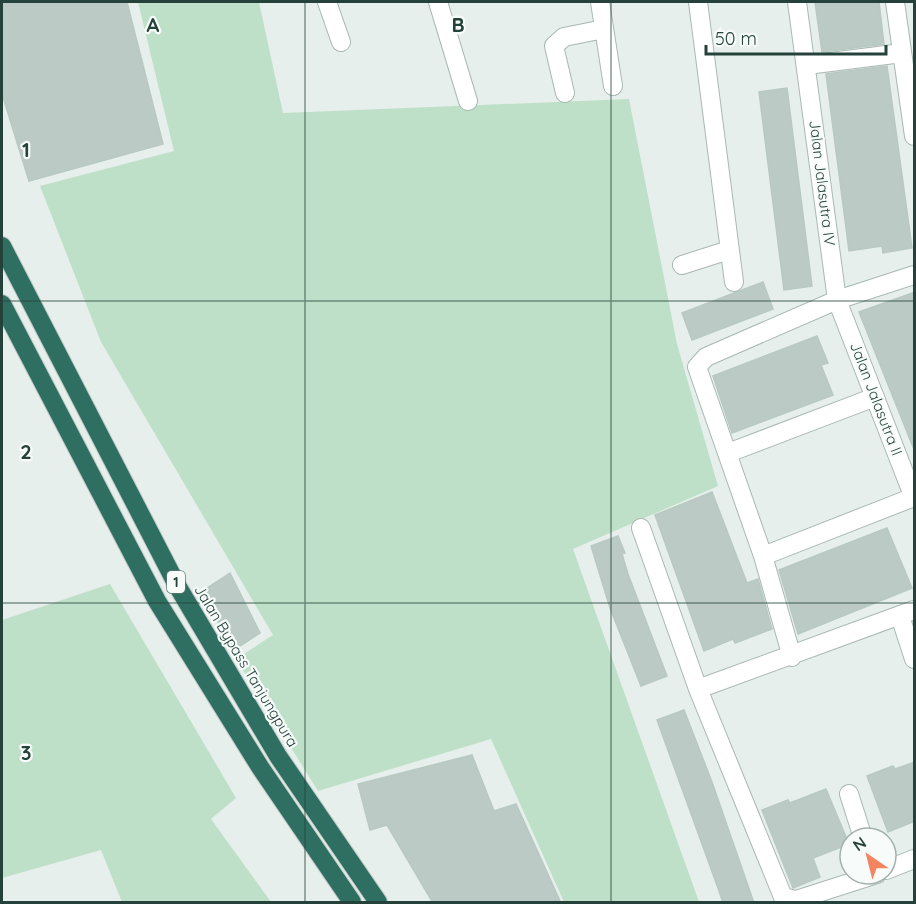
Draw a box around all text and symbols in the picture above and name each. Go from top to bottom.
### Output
text: A [147,12,160,37]
text: B [451,12,465,37]
scale bar [706,18,886,56]
text: 50 m [715,27,757,50]
street label: Jalan Jalasutra IV [805,119,840,247]
text: 1 [22,137,30,162]
street label: Jalan Jalasutra II [846,339,907,458]
text: 2 [20,439,32,464]
road number: 1 [167,571,185,593]
street label: Jalan Bypass Tanjungpura [190,581,302,750]
text: 3 [21,740,31,765]
north arrow [838,826,898,886]
text: N [849,832,870,855]

